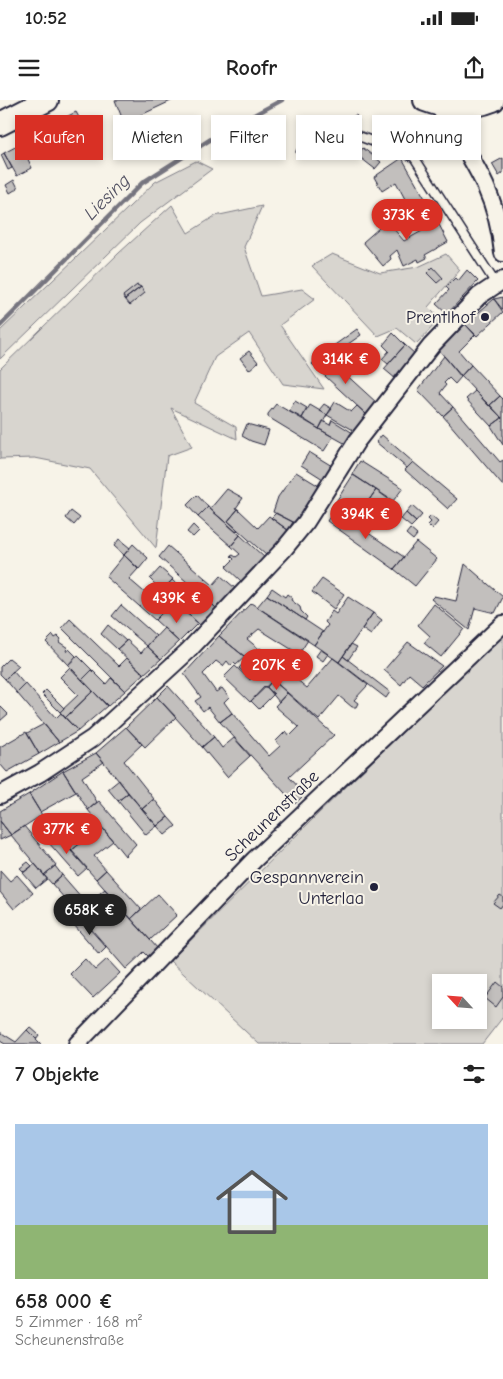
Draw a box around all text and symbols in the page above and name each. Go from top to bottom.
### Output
text: 10:52 [25,7,67,29]
icon: menu [15,54,43,82]
icon: share [460,54,488,82]
text: Roofr [226,55,277,81]
chip: Kaufen [15,115,103,160]
chip: Mieten [113,115,201,160]
chip: Filter [211,115,286,160]
chip: Neu [296,115,362,160]
chip: Wohnung [372,115,481,160]
water label: Liesing [79,169,135,225]
pin: 373K € [366,198,448,241]
text: 373K € [383,206,431,224]
place label: Prentlhof [406,307,476,328]
marker: Prentlhof [479,311,491,323]
pin: 314K € [305,342,387,385]
text: 314K € [322,350,370,368]
pin: 394K € [325,498,407,540]
text: 394K € [341,505,391,523]
pin: 439K € [136,582,218,624]
text: 439K € [152,589,202,607]
pin: 207K € [236,648,318,691]
text: 207K € [252,656,302,674]
street label: Scheunenstraße [221,766,323,866]
pin: 377K € [26,812,108,855]
text: 377K € [43,820,91,838]
place label: Gespannverein Unterlaa [250,867,364,909]
marker: Gespannverein Unterlaa [368,881,380,893]
pin: 658K € [49,894,131,936]
text: 658K € [65,901,115,919]
north arrow [432,974,488,1029]
map controls [432,974,487,1029]
icon: filters [460,1060,488,1088]
text: 7 Objekte [15,1062,99,1086]
icon: home [207,1157,297,1247]
text: 658 000 € [15,1289,113,1313]
text: 5 Zimmer · 168 m² [15,1313,142,1331]
text: Scheunenstraße [15,1331,124,1349]

